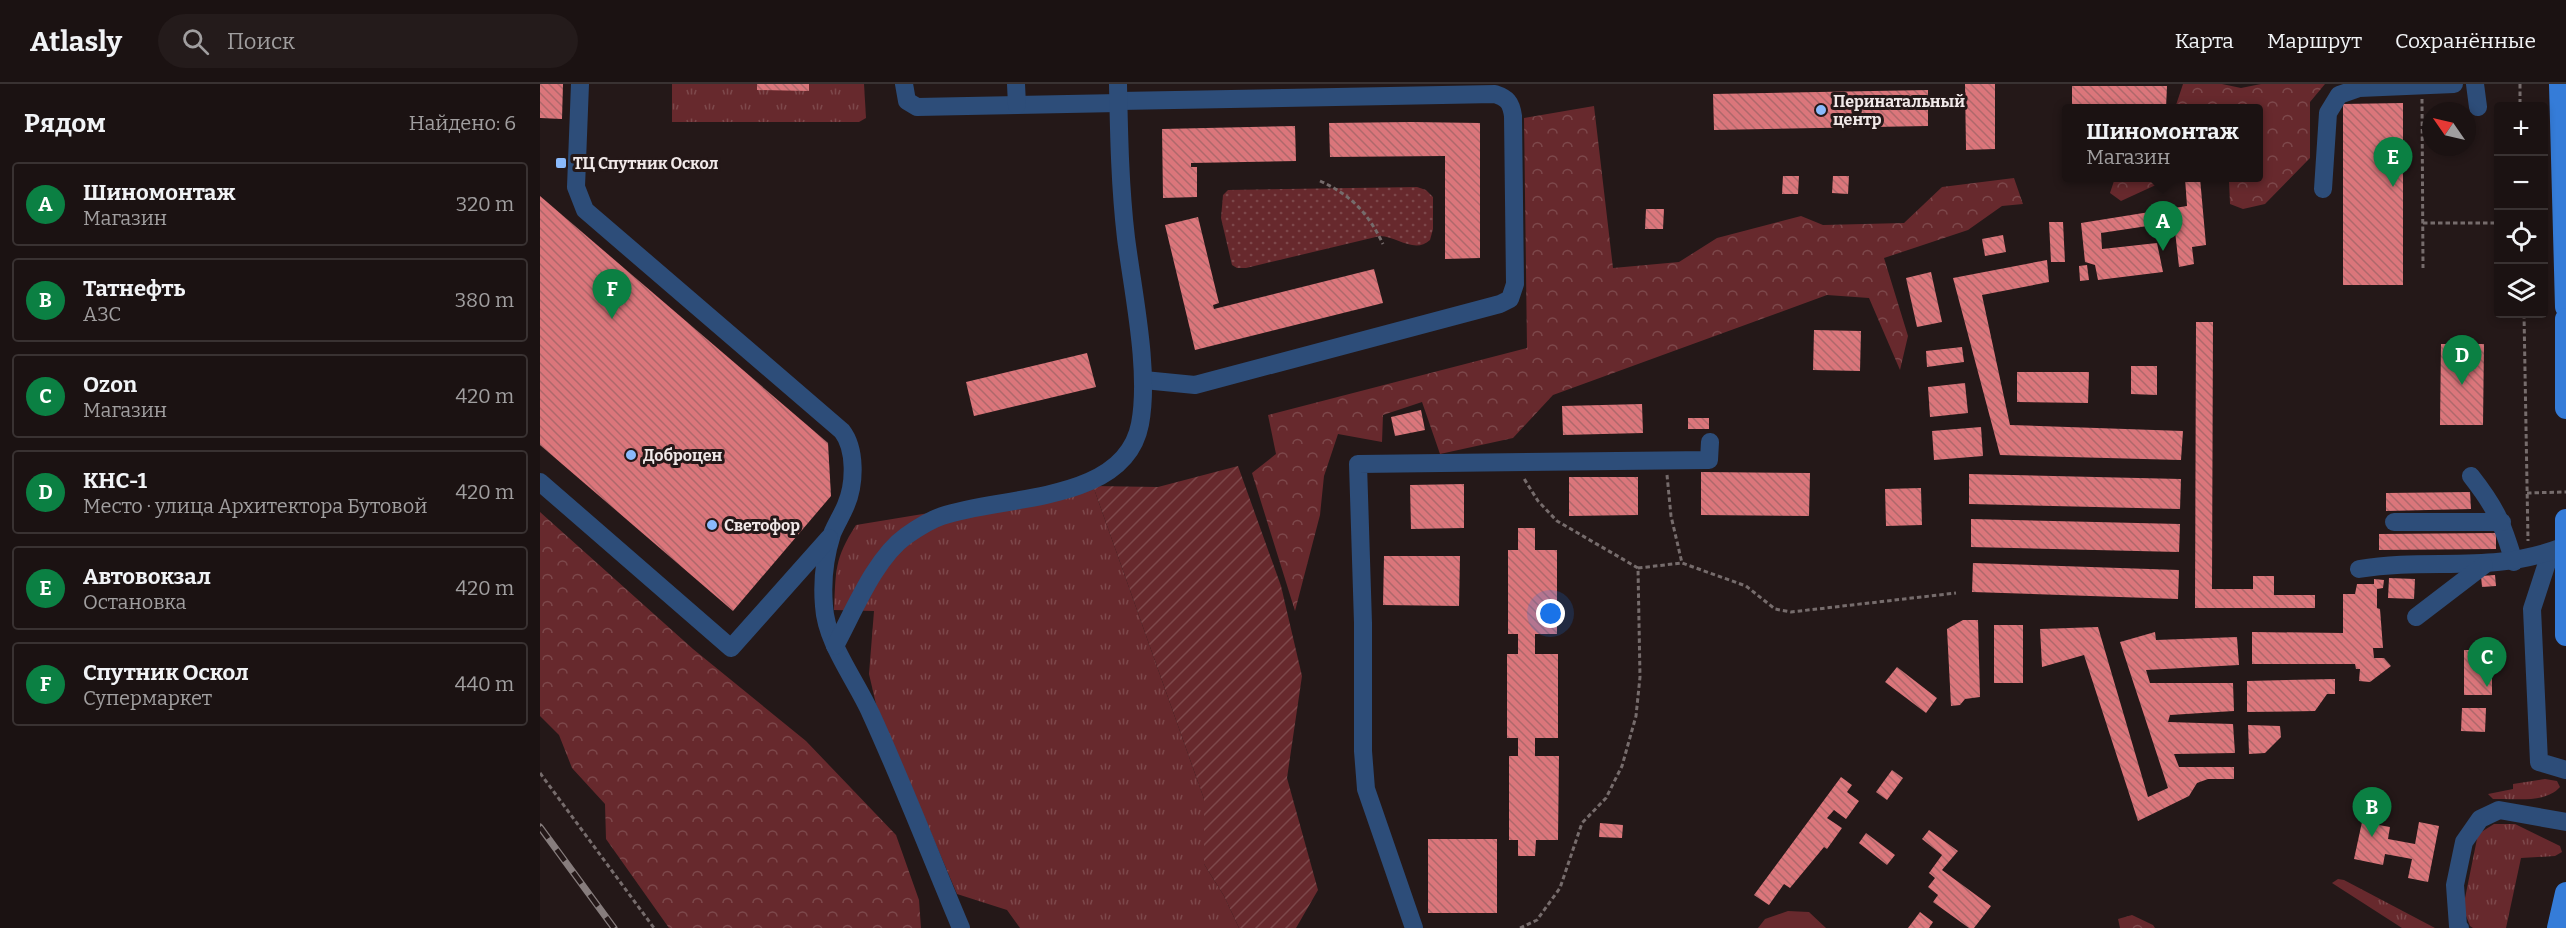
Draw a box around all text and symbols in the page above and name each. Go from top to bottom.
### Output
search box [158,14,578,68]
text: Atlasly [30,25,122,58]
icon: search [179,25,212,58]
text: Поиск [227,28,295,55]
text: Карта [2175,28,2234,54]
text: Маршрут [2267,28,2362,54]
text: Сохранённые [2395,28,2536,54]
place label: Перинатальный центр [1833,92,1965,129]
north arrow [2422,102,2476,156]
map controls [2494,102,2548,318]
button: + [2494,102,2548,156]
marker: Перинатальный центр [1814,103,1828,117]
popup [2062,104,2263,182]
text: Рядом [24,108,106,139]
text: Найдено: 6 [409,111,516,135]
text: Шиномонтаж [2086,118,2239,145]
pin: E [2374,138,2412,187]
text: Магазин [2086,145,2170,169]
place label: ТЦ Спутник Оскол [573,154,718,173]
marker: ТЦ Спутник Оскол [554,156,568,170]
button: − [2494,156,2548,210]
text: Шиномонтаж [83,179,236,206]
text: A [38,192,53,216]
text: 320 m [456,192,514,216]
pin: A [2144,202,2182,251]
text: Магазин [83,206,167,230]
button: locate [2494,210,2548,264]
button: layers [2494,264,2548,318]
pin: F [592,270,632,319]
text: Татнефть [83,275,185,302]
text: B [39,288,52,312]
text: 380 m [455,288,514,312]
text: АЗС [83,302,121,326]
pin: D [2442,336,2482,385]
text: Ozon [83,371,137,398]
text: C [39,384,52,408]
text: 420 m [456,384,514,408]
text: Магазин [83,398,167,422]
place label: Доброцен [643,446,722,465]
marker: Доброцен [624,448,638,462]
text: КНС-1 [83,467,147,494]
text: D [38,480,53,504]
text: 420 m [456,480,514,504]
text: Место · улица Архитектора Бутовой [83,494,427,518]
place label: Светофор [724,516,800,535]
marker: Светофор [705,518,719,532]
text: Автовокзал [83,563,211,590]
text: E [39,576,52,600]
text: 420 m [456,576,514,600]
text: Остановка [83,590,186,614]
your location [1536,599,1565,628]
pin: C [2468,638,2506,687]
text: Спутник Оскол [83,659,249,686]
text: F [40,672,51,696]
text: 440 m [455,672,514,696]
text: Супермаркет [83,686,212,710]
pin: B [2352,788,2392,837]

